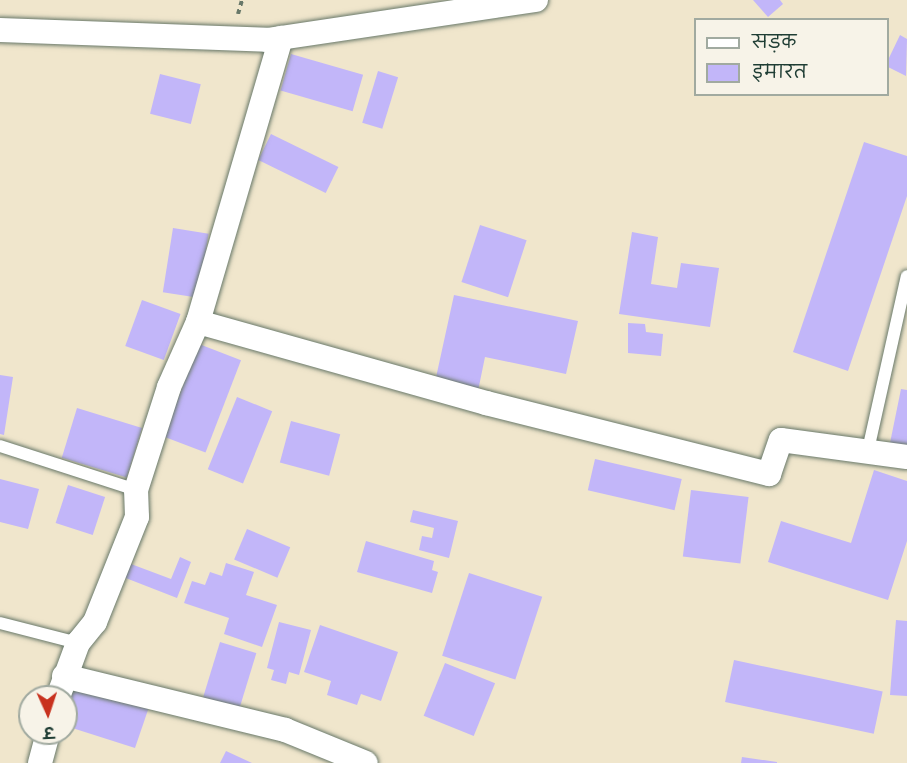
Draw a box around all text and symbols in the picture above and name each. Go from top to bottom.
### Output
legend [694,18,889,96]
text: सड़क [752,32,796,53]
text: इमारत [752,62,807,83]
north arrow [18,685,78,745]
text: उ [43,722,55,741]

